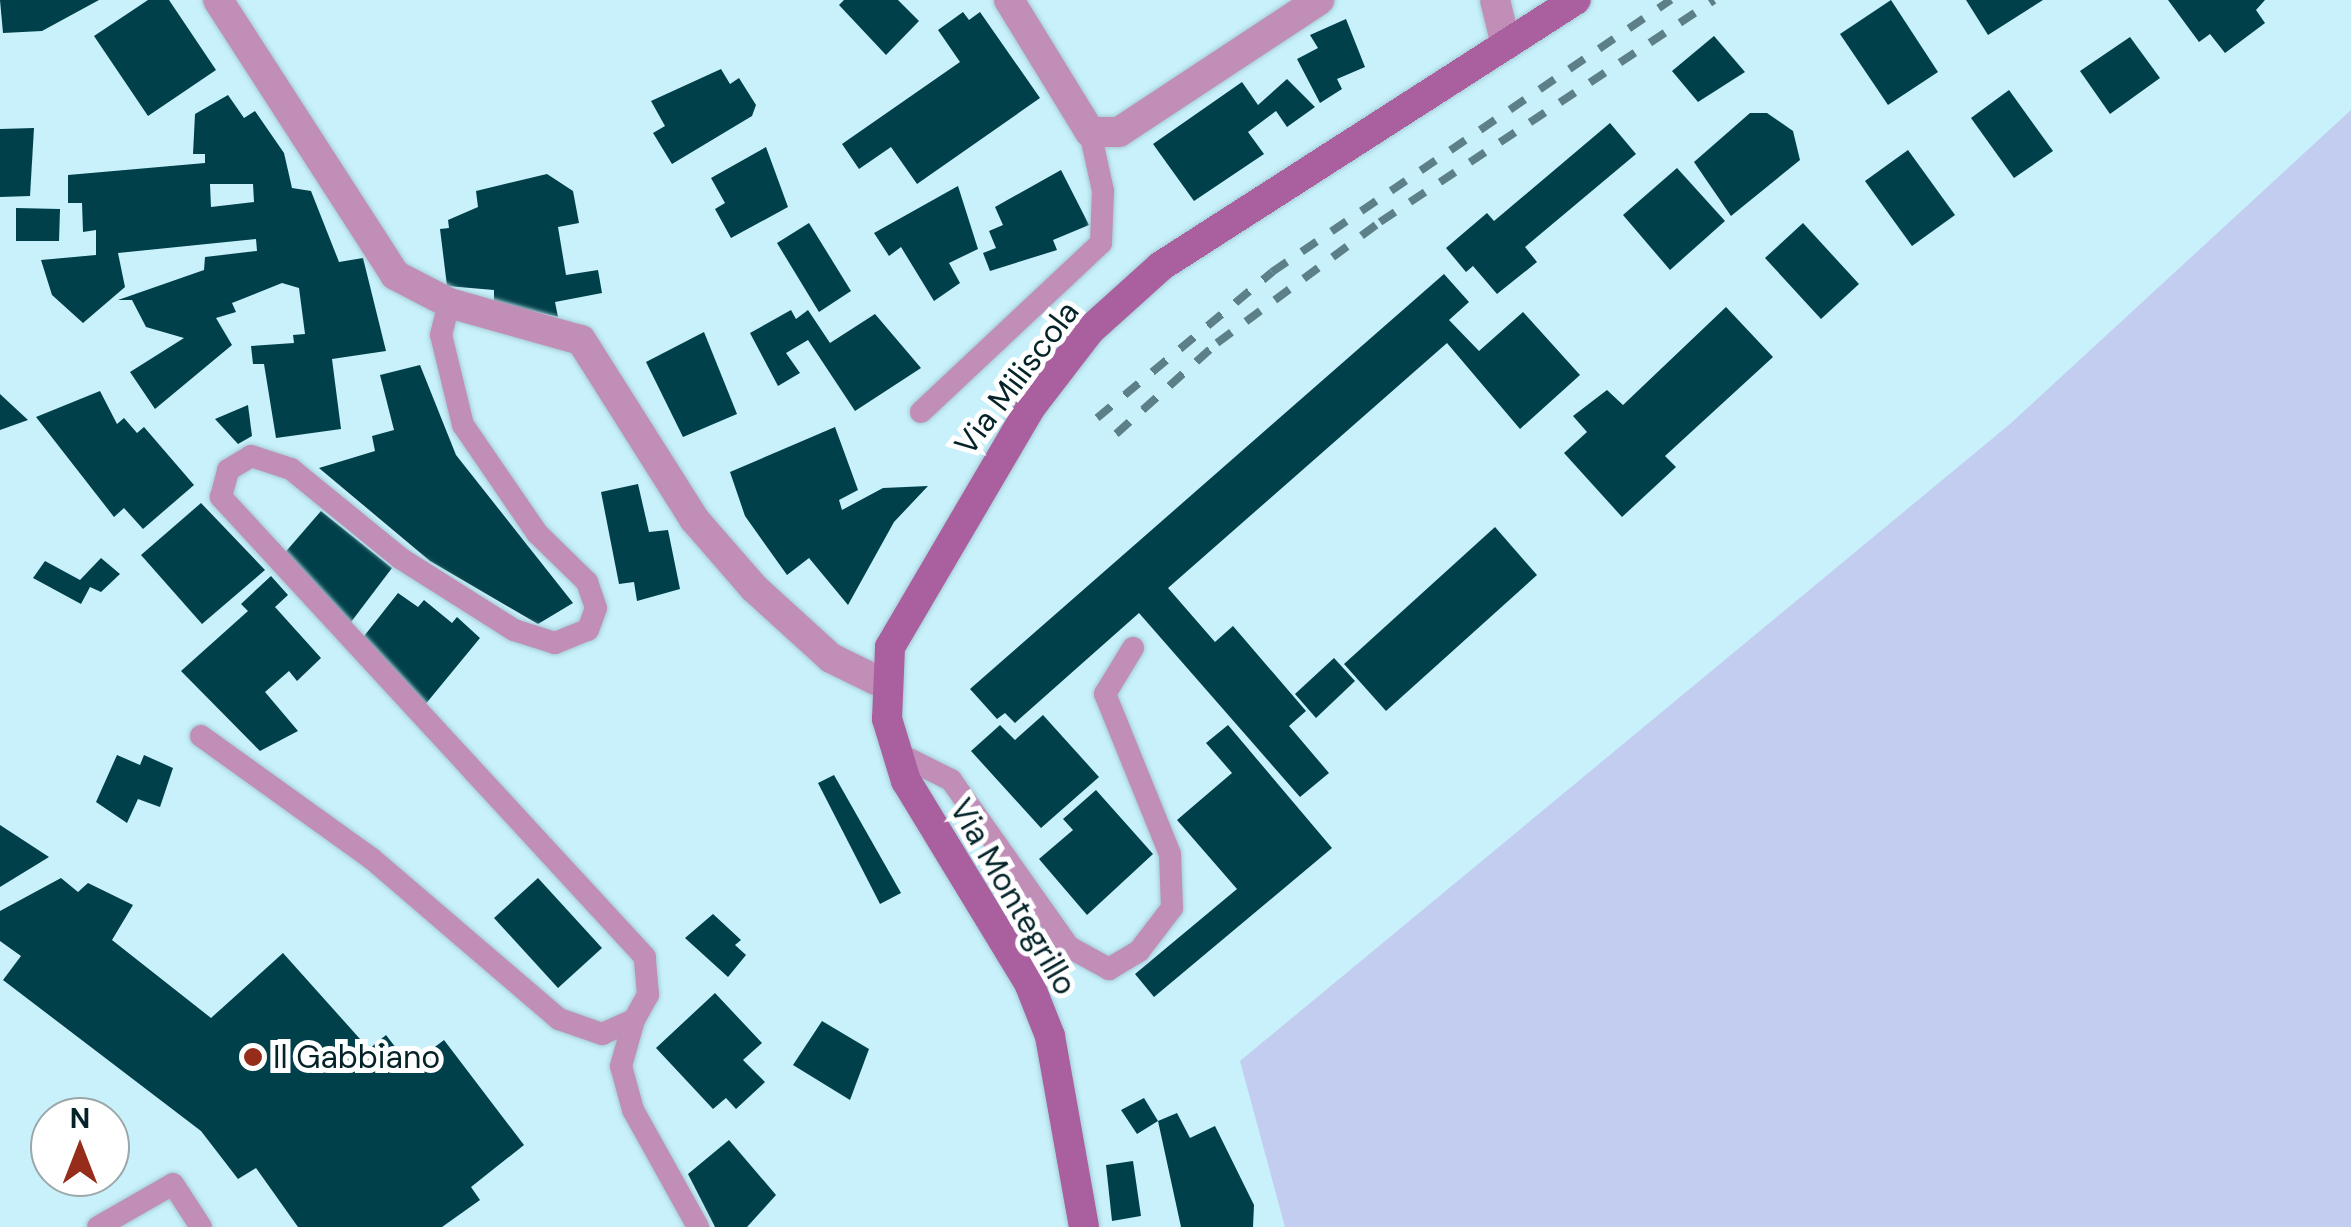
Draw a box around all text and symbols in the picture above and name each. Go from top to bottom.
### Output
street label: Via Miliscola [947,294,1087,462]
street label: Via Montegrillo [941,792,1085,1002]
place label: Il Gabbiano [273,1038,440,1076]
marker: Il Gabbiano [242,1046,264,1068]
north arrow [30,1097,130,1197]
text: N [70,1100,90,1137]

